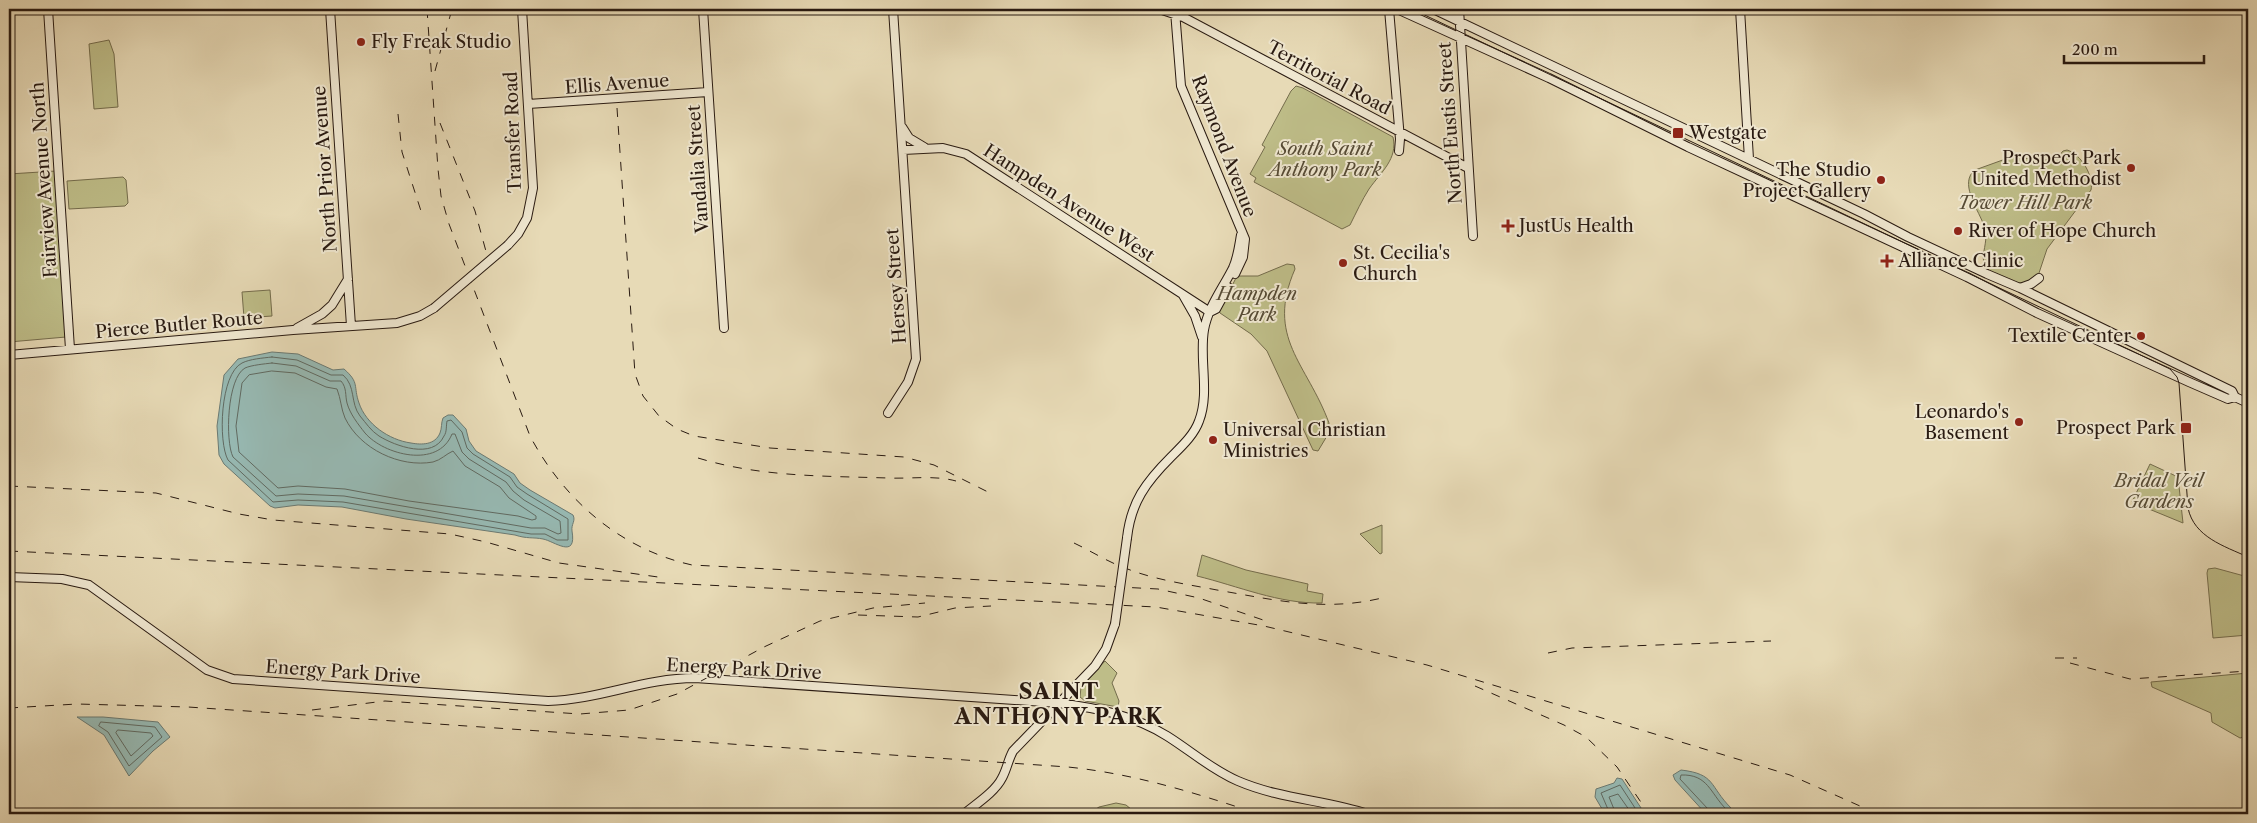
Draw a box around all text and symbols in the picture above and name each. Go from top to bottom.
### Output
place label: Fly Freak Studio [371,31,511,53]
scale bar [2064,32,2204,64]
marker: Fly Freak Studio [355,36,367,48]
street label: Territorial Road [1263,36,1395,120]
text: 200 m [2072,40,2118,59]
street label: North Eustis Street [1433,41,1467,205]
street label: Ellis Avenue [564,69,670,99]
street label: Transfer Road [500,71,526,193]
street label: Raymond Avenue [1187,72,1261,220]
street label: Fairview Avenue North [26,81,62,279]
street label: North Prior Avenue [308,85,342,253]
street label: Vandalia Street [683,104,714,235]
place label: Westgate [1688,122,1767,144]
marker: Westgate [1671,126,1685,140]
park label: South Saint Anthony Park [1265,138,1382,181]
street label: Hampden Avenue West [979,139,1159,267]
place label: Prospect Park United Methodist [1972,147,2123,190]
place label: The Studio Project Gallery [1743,159,1872,202]
marker: Prospect Park United Methodist [2125,162,2137,174]
marker: The Studio Project Gallery [1875,174,1887,186]
park label: Tower Hill Park [1958,192,2093,214]
place label: JustUs Health [1516,215,1634,237]
marker: JustUs Health [1501,219,1515,233]
place label: River of Hope Church [1968,220,2156,242]
marker: River of Hope Church [1952,225,1964,237]
street label: Hersey Street [881,227,911,344]
place label: St. Cecilia's Church [1353,242,1450,285]
place label: Alliance Clinic [1897,250,2024,272]
marker: Alliance Clinic [1880,254,1894,268]
marker: St. Cecilia's Church [1337,257,1349,269]
park label: Hampden Park [1215,283,1297,326]
street label: Pierce Butler Route [94,307,264,343]
place label: Textile Center [2008,325,2131,347]
marker: Textile Center [2135,330,2147,342]
place label: Leonardo's Basement [1915,401,2010,444]
marker: Leonardo's Basement [2013,416,2025,428]
place label: Prospect Park [2056,417,2177,439]
place label: Universal Christian Ministries [1223,419,1386,462]
marker: Prospect Park [2179,421,2193,435]
marker: Universal Christian Ministries [1207,434,1219,446]
park label: Bridal Veil Gardens [2112,470,2206,513]
street label: Energy Park Drive [666,654,822,684]
street label: Energy Park Drive [265,656,421,688]
district label: SAINT ANTHONY PARK [954,678,1164,730]

